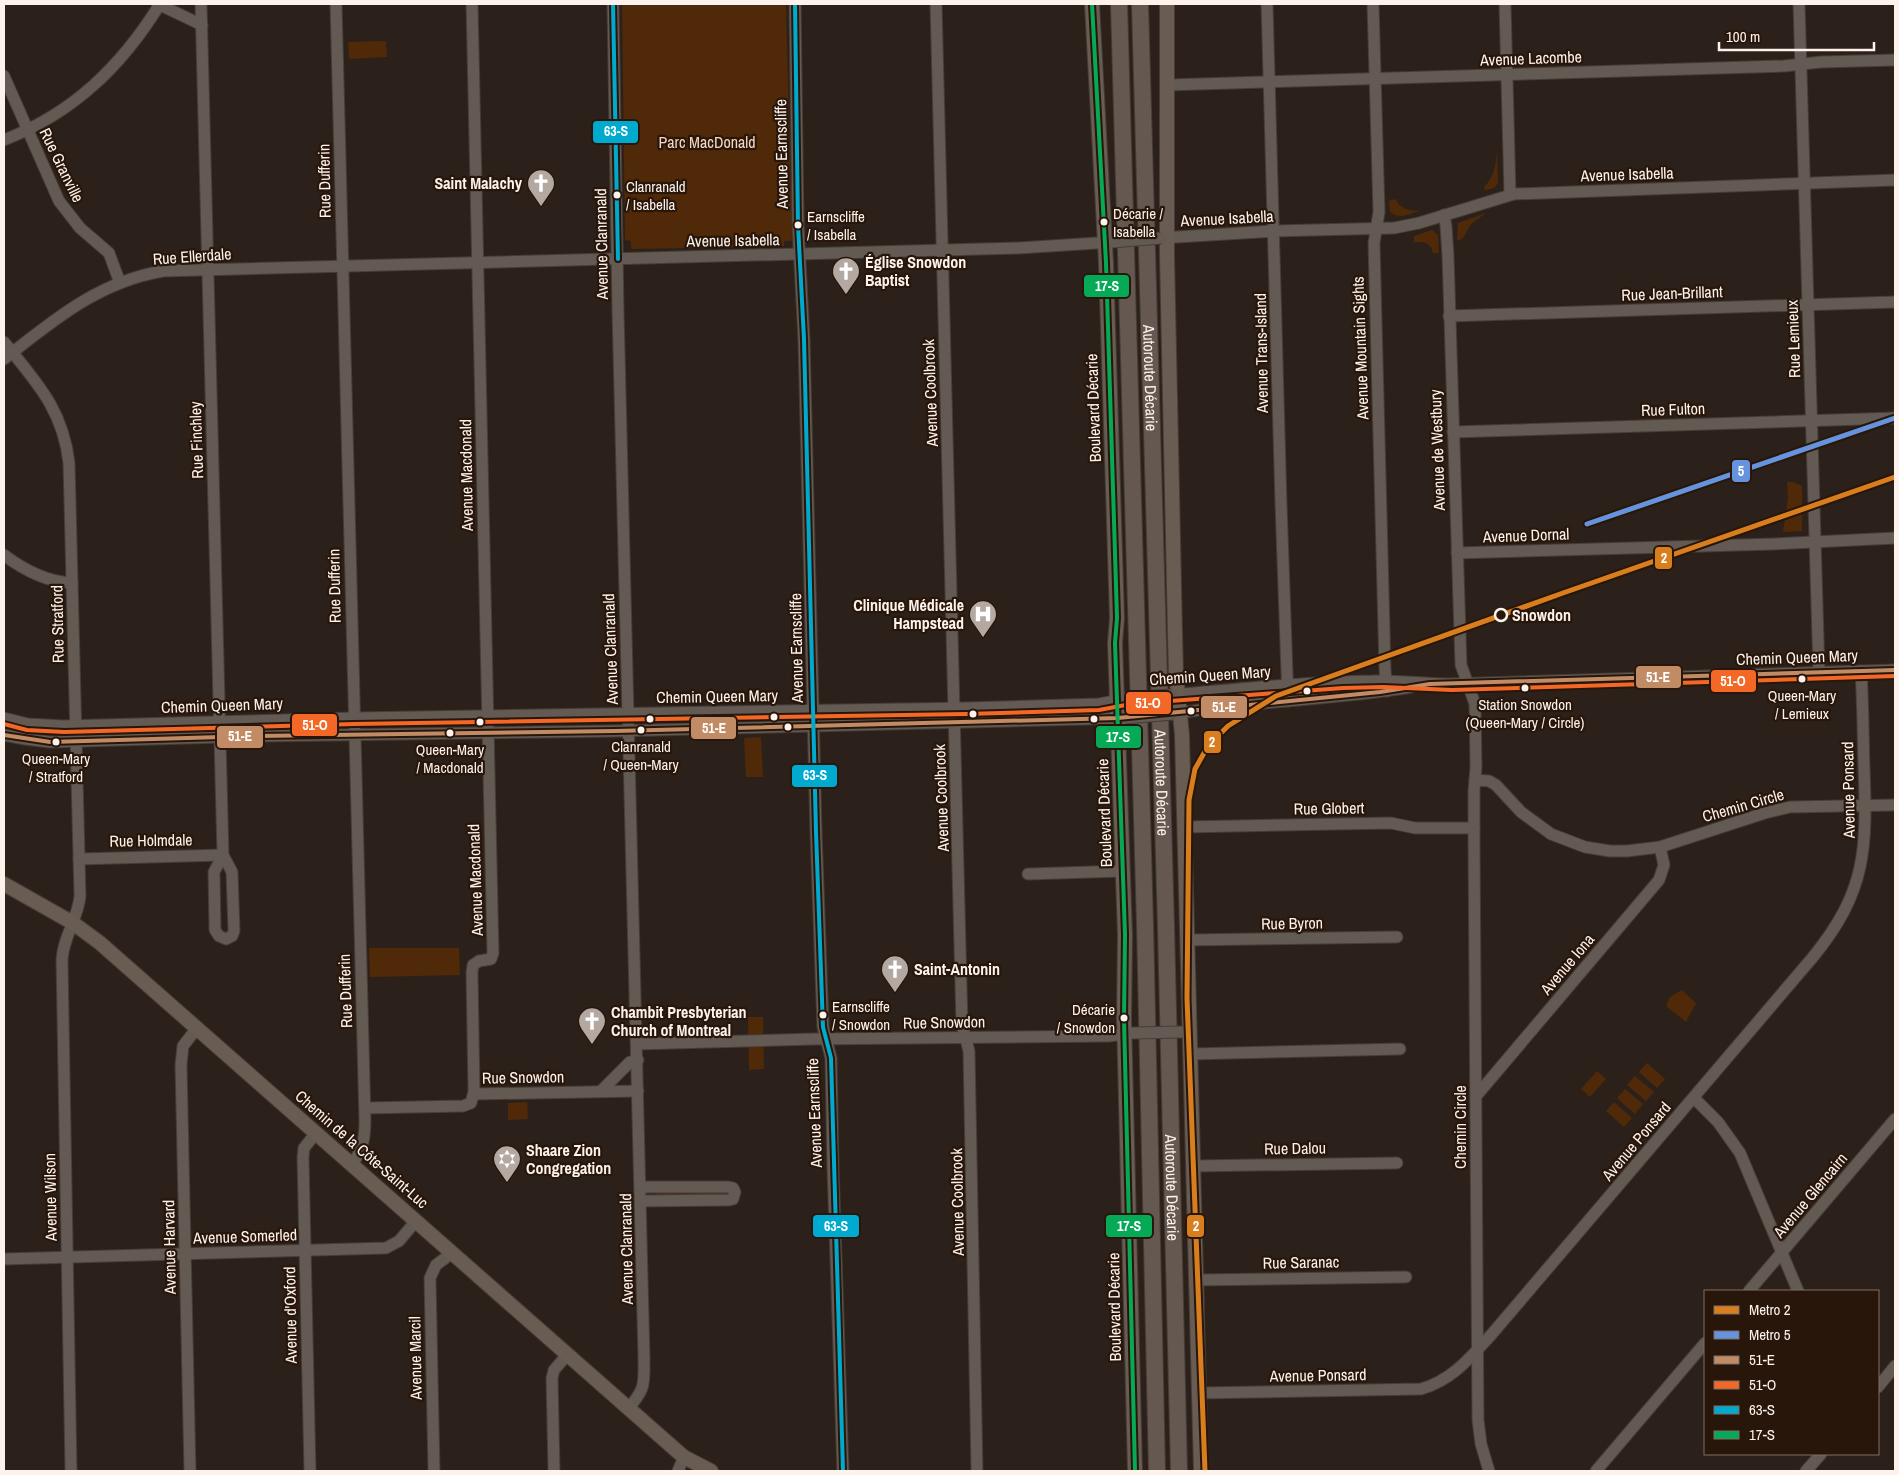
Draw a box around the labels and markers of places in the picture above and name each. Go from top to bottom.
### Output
church icon: Saint Malachy [526,168,556,207]
place label: Saint Malachy [434,172,523,194]
place label: Clanranald / Isabella [626,176,685,215]
marker: Clanranald / Isabella [612,190,622,200]
place label: Décarie / Isabella [1113,203,1163,242]
place label: Earnscliffe / Isabella [807,206,865,245]
marker: Décarie / Isabella [1099,217,1109,227]
marker: Earnscliffe / Isabella [793,220,803,230]
place label: Église Snowdon Baptist [865,251,966,291]
church icon: Église Snowdon Baptist [831,256,861,295]
place label: Clinique Médicale Hampstead [853,594,964,634]
hospital icon: Clinique Médicale Hampstead [968,599,998,638]
place label: Snowdon [1512,604,1571,626]
marker: Snowdon [1494,608,1508,622]
marker: Queen-Mary / Lemieux [1797,674,1807,684]
marker: Station Snowdon (Queen-Mary / Circle) [1520,683,1530,693]
place label: Queen-Mary / Lemieux [1768,685,1837,724]
unlabelled marker [1302,686,1312,696]
place label: Station Snowdon (Queen-Mary / Circle) [1466,694,1584,733]
unlabelled marker [1186,706,1196,716]
unlabelled marker [968,709,978,719]
unlabelled marker [769,712,779,722]
unlabelled marker [645,714,655,724]
unlabelled marker [1089,714,1099,724]
unlabelled marker [475,717,485,727]
unlabelled marker [783,722,793,732]
marker: Clanranald / Queen-Mary [636,725,646,735]
marker: Queen-Mary / Macdonald [445,728,455,738]
place label: Clanranald / Queen-Mary [603,736,679,775]
marker: Queen-Mary / Stratford [51,737,61,747]
place label: Queen-Mary / Macdonald [416,739,485,778]
place label: Queen-Mary / Stratford [22,748,91,787]
church icon: Saint-Antonin [880,954,910,993]
place label: Saint-Antonin [914,958,1000,980]
place label: Earnscliffe / Snowdon [832,996,890,1035]
place label: Décarie / Snowdon [1057,999,1115,1038]
place label: Chambit Presbyterian Church of Montreal [611,1001,747,1041]
church icon: Chambit Presbyterian Church of Montreal [577,1006,607,1045]
marker: Earnscliffe / Snowdon [818,1010,828,1020]
marker: Décarie / Snowdon [1119,1013,1129,1023]
place label: Shaare Zion Congregation [526,1139,611,1179]
synagogue icon: Shaare Zion Congregation [492,1144,522,1183]

